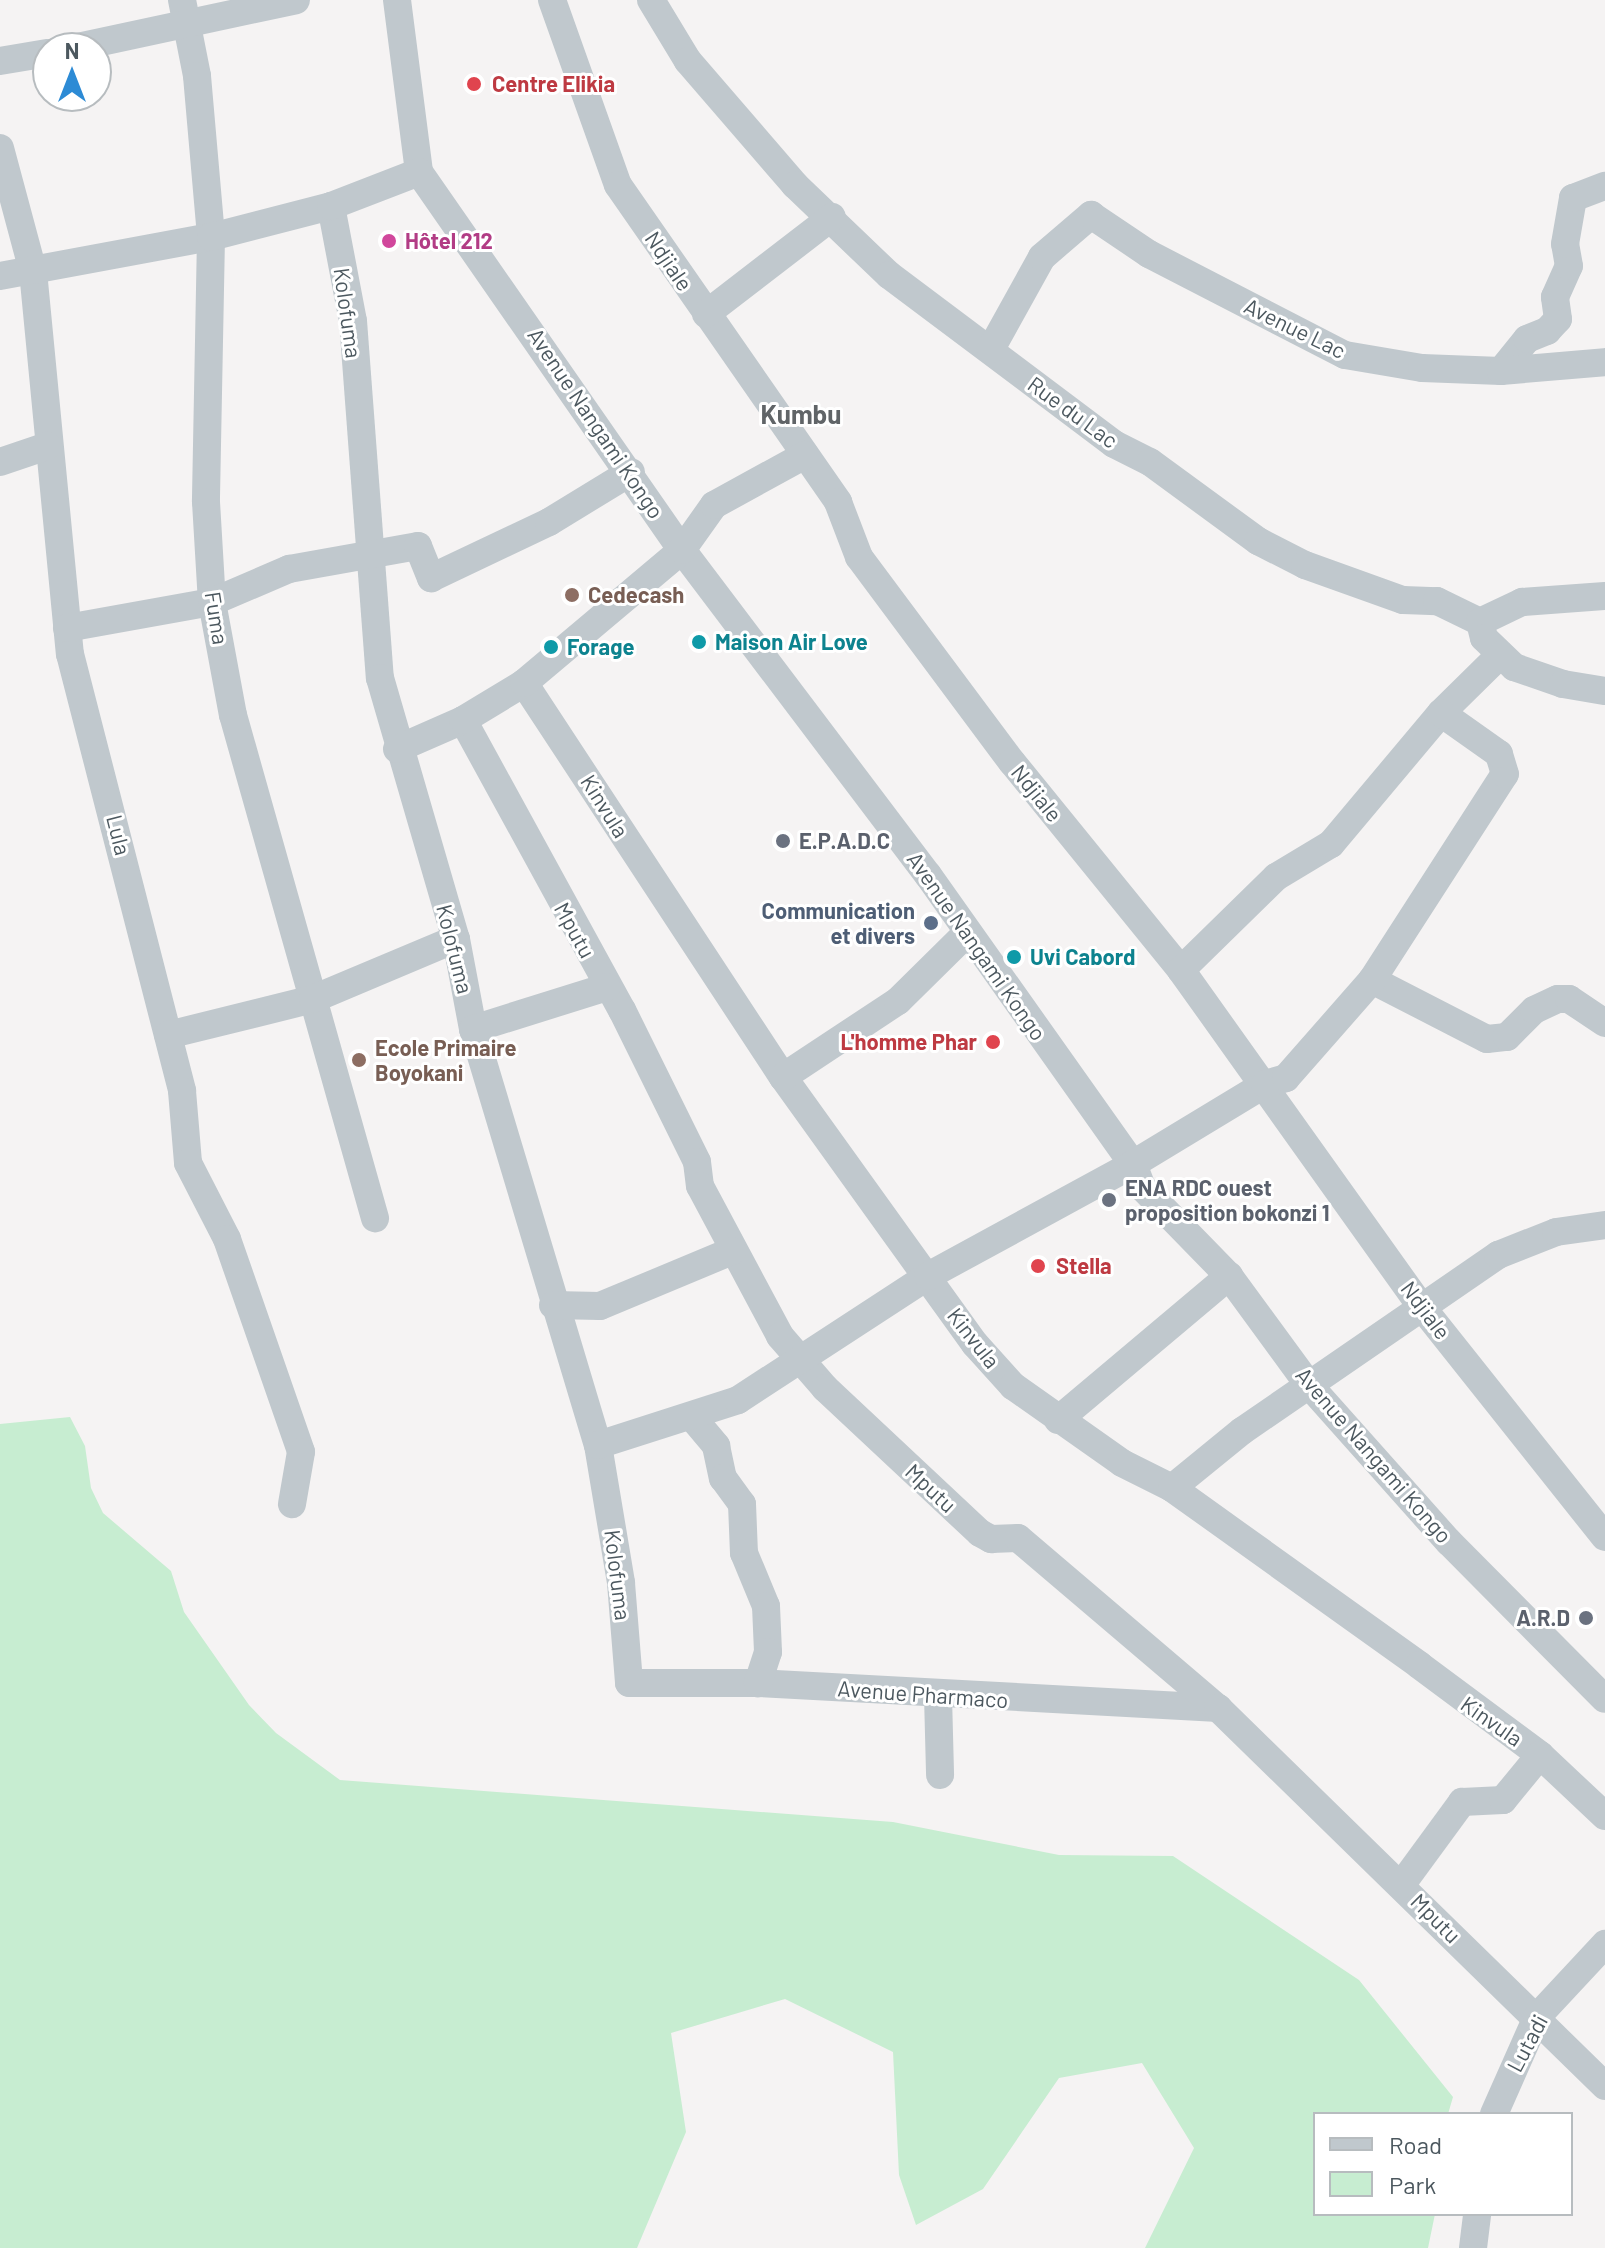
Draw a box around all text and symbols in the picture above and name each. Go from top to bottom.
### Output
north arrow [32,32,112,112]
text: N [65,37,79,63]
place label: Centre Elikia [492,71,615,97]
marker: Centre Elikia [463,73,485,95]
street label: Ndjiale [640,226,698,296]
place label: Hôtel 212 [405,228,493,254]
marker: Hôtel 212 [380,232,398,250]
street label: Kolofuma [329,266,367,360]
street label: Avenue Lac [1240,292,1350,364]
street label: Avenue Nangami Kongo [522,323,670,523]
street label: Rue du Lac [1023,371,1123,453]
district label: Kumbu [760,398,842,430]
place label: Cedecash [588,582,684,608]
marker: Cedecash [563,586,581,604]
street label: Fuma [200,590,234,646]
place label: Maison Air Love [715,629,868,655]
marker: Maison Air Love [690,633,708,651]
place label: Forage [567,634,634,660]
marker: Forage [542,638,560,656]
street label: Ndjiale [1006,759,1068,827]
street label: Kinvula [575,770,635,842]
street label: Lula [101,812,137,858]
place label: E.P.A.D.C [799,828,890,854]
marker: E.P.A.D.C [774,832,792,850]
street label: Avenue Nangami Kongo [902,847,1052,1045]
place label: Communication et divers [762,897,915,948]
street label: Mputu [549,898,601,962]
street label: Kolofuma [431,902,479,996]
marker: Communication et divers [922,914,940,932]
place label: Uvi Cabord [1030,944,1135,970]
marker: Uvi Cabord [1005,948,1023,966]
place label: L'homme Phar [840,1029,977,1055]
marker: L'homme Phar [984,1033,1002,1051]
place label: Ecole Primaire Boyokani [375,1034,516,1086]
marker: Ecole Primaire Boyokani [350,1051,368,1069]
place label: ENA RDC ouest proposition bokonzi 1 [1125,1174,1329,1226]
marker: ENA RDC ouest proposition bokonzi 1 [1100,1191,1118,1209]
place label: Stella [1056,1253,1112,1279]
marker: Stella [1027,1255,1049,1277]
street label: Ndjiale [1396,1276,1456,1344]
street label: Kinvula [942,1303,1006,1373]
street label: Avenue Nangami Kongo [1290,1362,1458,1548]
street label: Mputu [900,1458,962,1518]
street label: Kolofuma [599,1528,637,1622]
place label: A.R.D [1516,1605,1570,1631]
marker: A.R.D [1577,1609,1595,1627]
street label: Avenue Pharmaco [837,1675,1009,1713]
street label: Kinvula [1456,1690,1528,1752]
street label: Mputu [1406,1888,1466,1948]
street label: Lutadi [1501,2010,1553,2076]
legend [1313,2112,1573,2216]
text: Road [1389,2130,1442,2159]
text: Park [1389,2170,1436,2199]

